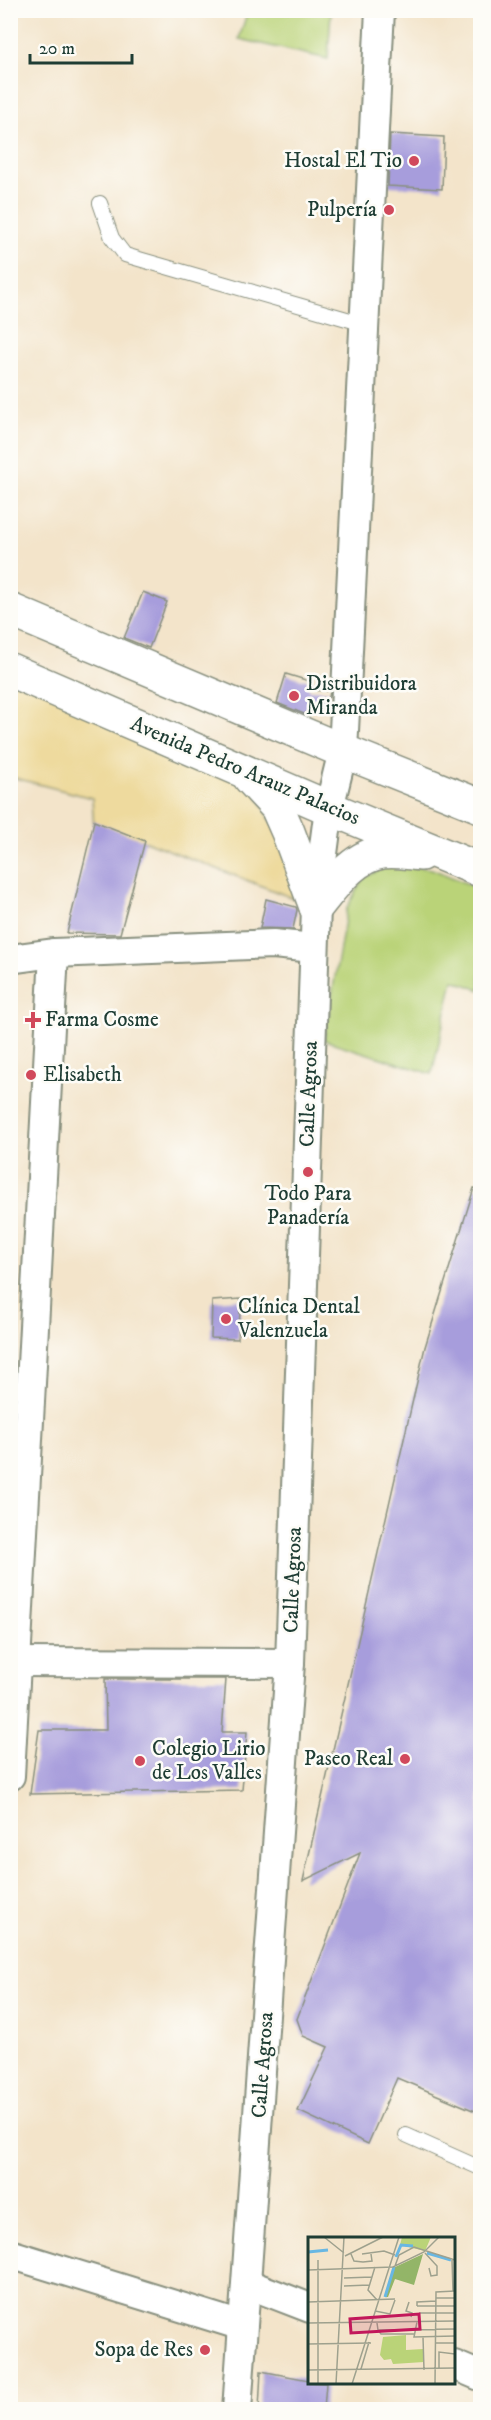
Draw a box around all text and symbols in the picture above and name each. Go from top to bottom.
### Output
scale bar [30,27,132,65]
text: 20 m [39,38,75,60]
place label: Hostal El Tio [284,148,402,174]
marker: Hostal El Tio [407,154,421,168]
place label: Pulpería [307,197,377,223]
marker: Pulpería [382,203,396,217]
place label: Distribuidora Miranda [306,671,417,721]
marker: Distribuidora Miranda [287,689,301,703]
street label: Avenida Pedro Arauz Palacios [126,711,364,831]
place label: Farma Cosme [45,1007,159,1033]
marker: Farma Cosme [26,1013,40,1027]
street label: Calle Agrosa [294,1040,324,1148]
place label: Elisabeth [43,1062,122,1088]
marker: Elisabeth [24,1068,38,1082]
marker: Todo Para Panadería [301,1165,315,1179]
place label: Todo Para Panadería [265,1181,352,1231]
place label: Clínica Dental Valenzuela [237,1294,360,1344]
marker: Clínica Dental Valenzuela [219,1312,233,1326]
street label: Calle Agrosa [278,1526,308,1634]
place label: Colegio Lirio de Los Valles [152,1736,265,1786]
place label: Paseo Real [304,1746,394,1772]
marker: Paseo Real [398,1752,412,1766]
marker: Colegio Lirio de Los Valles [133,1754,147,1768]
street label: Calle Agrosa [246,2011,280,2119]
inset map [308,2237,455,2384]
place label: Sopa de Res [95,2337,193,2363]
marker: Sopa de Res [198,2343,212,2357]

